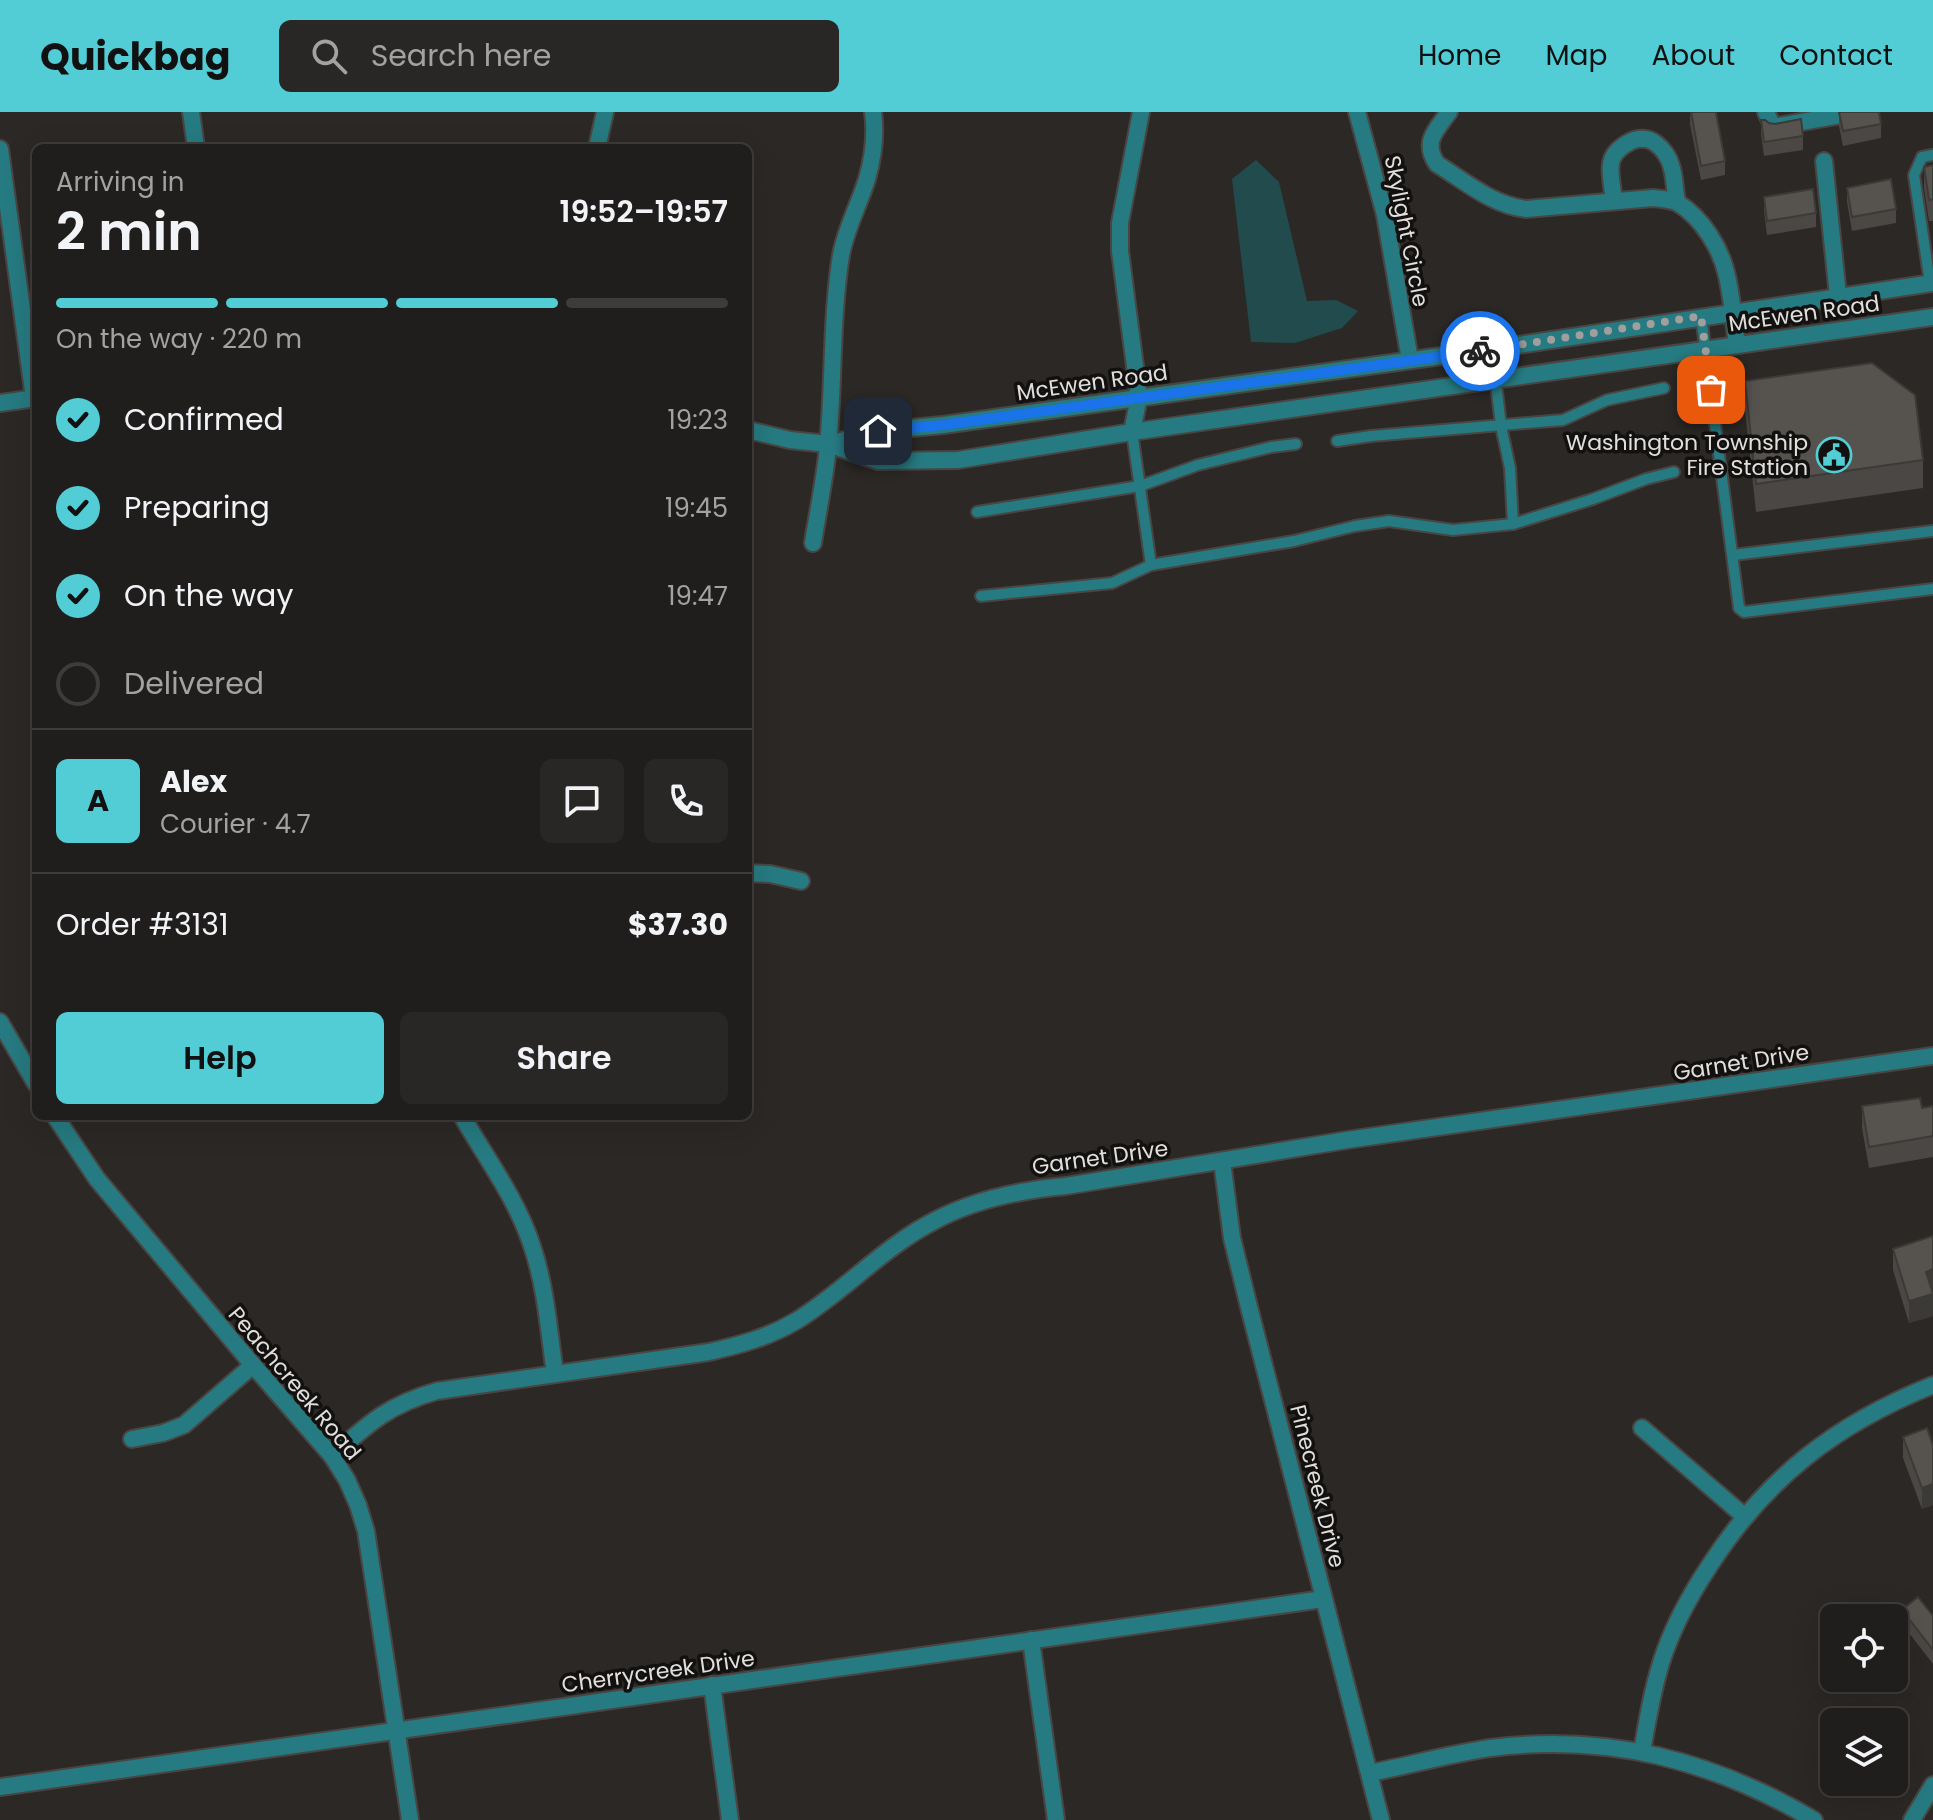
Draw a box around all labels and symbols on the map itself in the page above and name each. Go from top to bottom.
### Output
street label: Skylight Circle [1377,153,1436,309]
street label: McEwen Road [1726,288,1882,339]
courier [1440,311,1520,391]
pin [1677,356,1745,424]
street label: McEwen Road [1014,357,1170,408]
pin [844,397,912,465]
place label: Washington Township Fire Station [1566,427,1808,483]
public building icon: Washington Township Fire Station [1815,436,1853,474]
street label: Garnet Drive [1671,1036,1811,1089]
street label: Garnet Drive [1030,1133,1170,1182]
street label: Peachcreek Road [221,1300,368,1467]
street label: Pinecreek Drive [1282,1401,1353,1571]
street label: Cherrycreek Drive [560,1643,757,1700]

